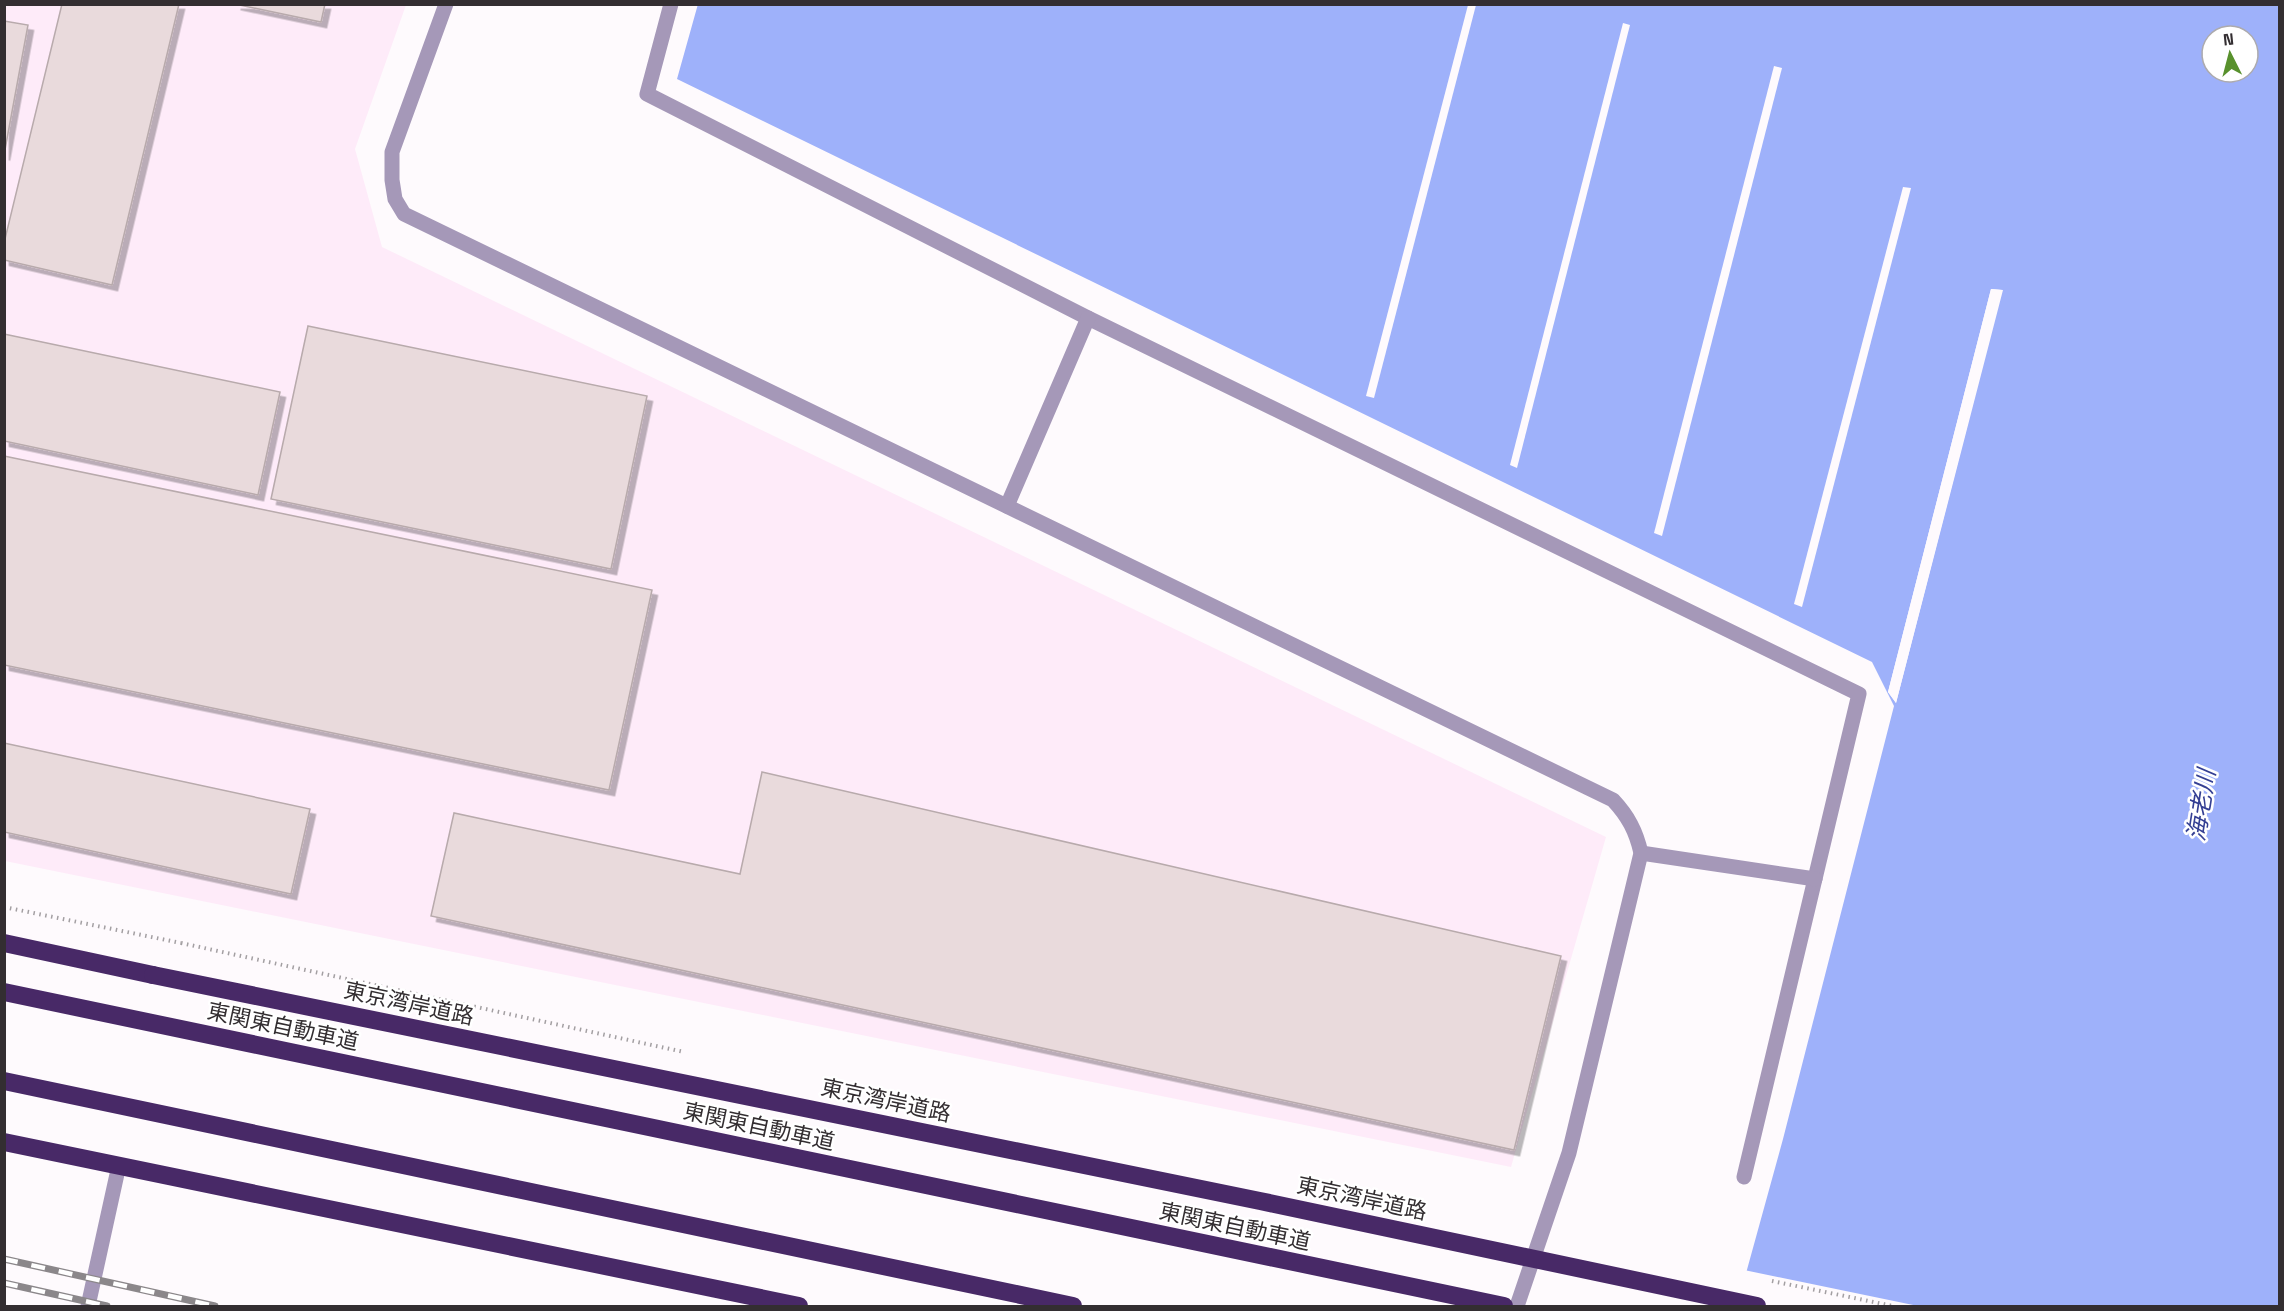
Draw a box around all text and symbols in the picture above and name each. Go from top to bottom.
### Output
north arrow [2200,24,2260,84]
text: N [2222,29,2235,51]
water label: 海老川 [2180,764,2222,843]
street label: 東京湾岸道路 [342,976,476,1030]
street label: 東関東自動車道 [205,996,361,1056]
street label: 東京湾岸道路 [819,1073,953,1127]
street label: 東関東自動車道 [681,1096,837,1156]
street label: 東京湾岸道路 [1295,1171,1429,1225]
street label: 東関東自動車道 [1157,1196,1313,1256]

